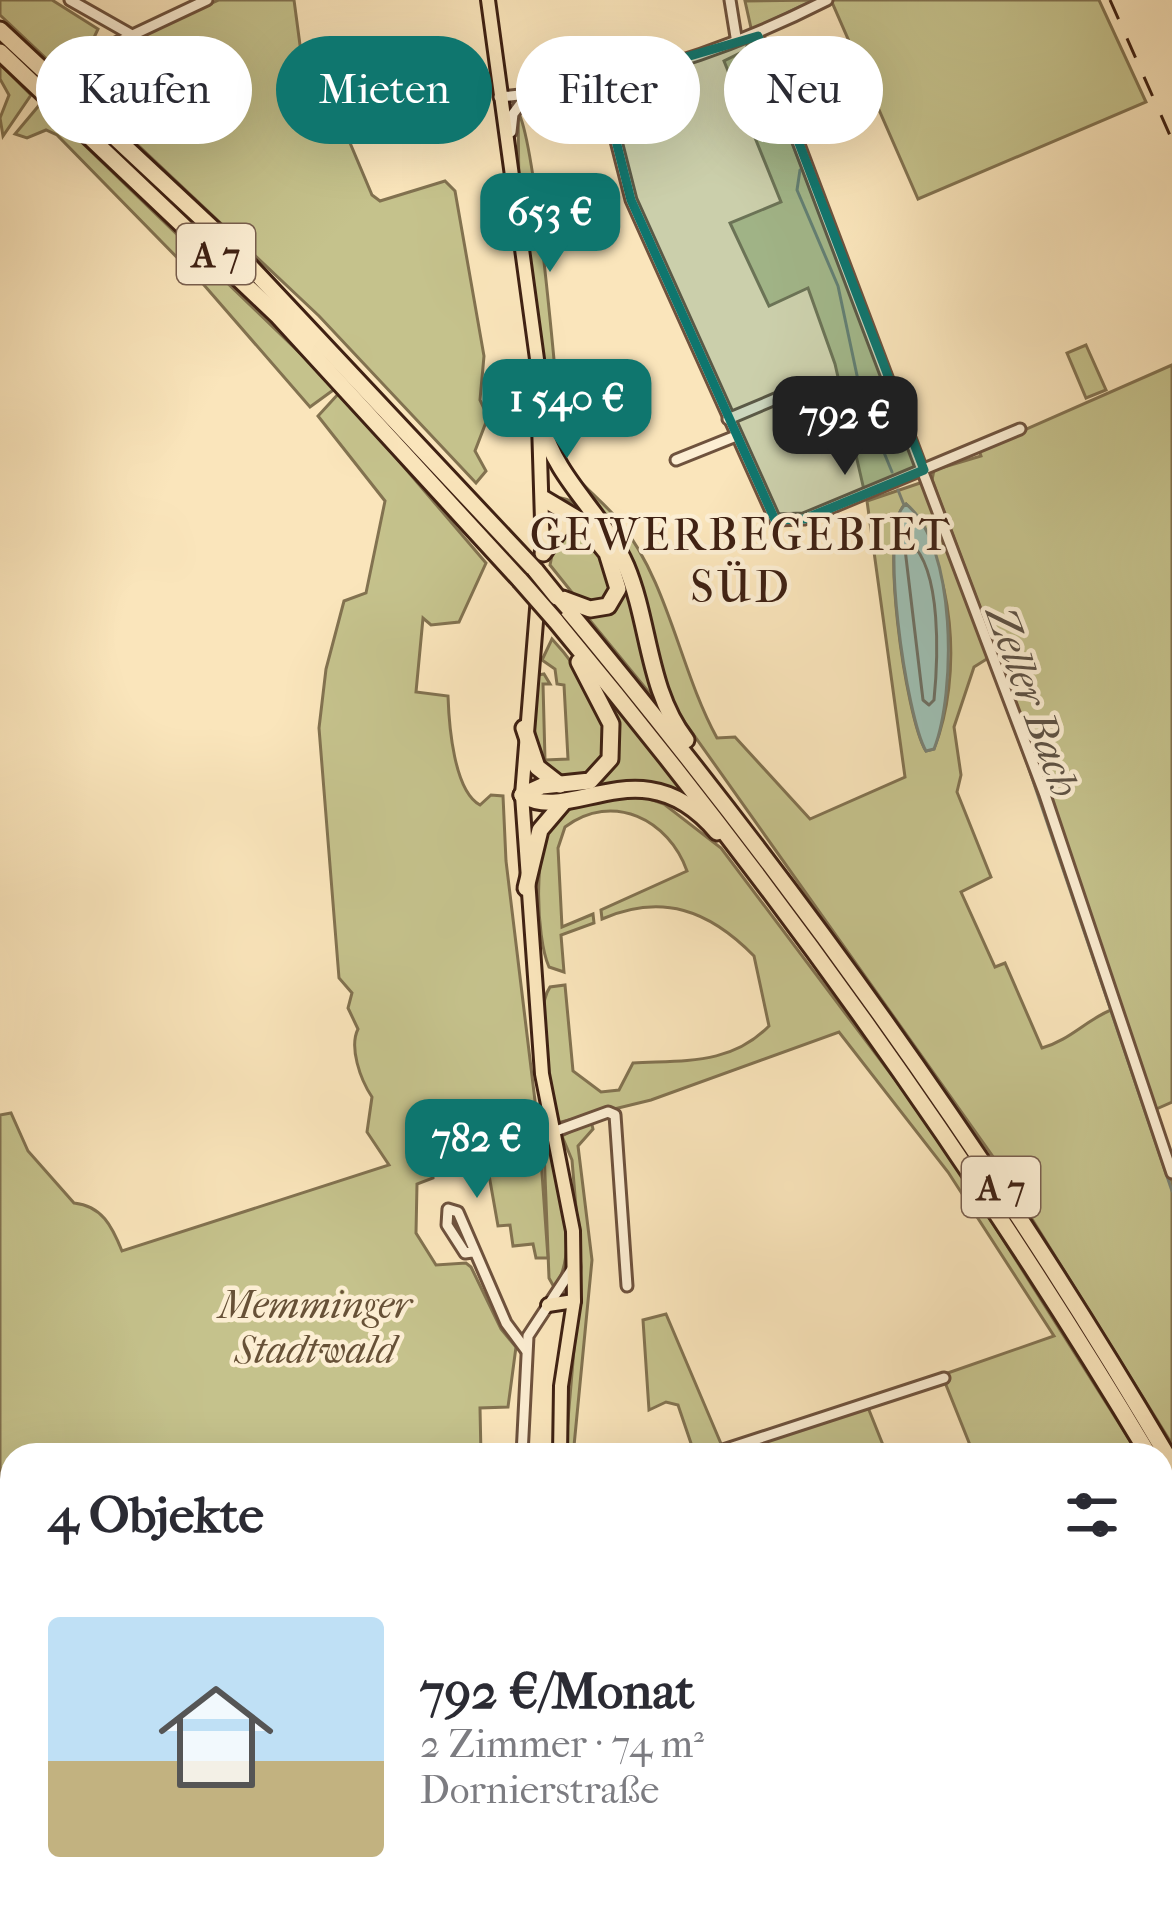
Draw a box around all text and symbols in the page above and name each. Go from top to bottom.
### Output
chip: Kaufen [36,36,252,144]
chip: Mieten [276,36,492,144]
chip: Filter [516,36,700,144]
chip: Neu [724,36,883,144]
pin: 653 € [466,173,634,275]
text: 653 € [507,189,593,235]
road number: A 7 [177,224,255,284]
pin: 1 540 € [456,359,678,461]
text: 1 540 € [509,375,625,421]
pin: 792 € [761,376,929,478]
text: 792 € [800,392,890,438]
district label: GEWERBEGEBIET SÜD [530,509,952,614]
water label: Zeller Bach [974,597,1090,803]
pin: 782 € [393,1099,561,1201]
text: 782 € [432,1115,522,1161]
road number: A 7 [962,1157,1040,1217]
park label: Memminger Stadtwald [216,1282,414,1373]
icon: filters [1059,1482,1125,1548]
text: 4 Objekte [48,1485,264,1545]
text: 792 €/Monat [420,1661,694,1721]
icon: home [144,1665,288,1809]
text: 2 Zimmer · 74 m² [420,1721,704,1767]
text: Dornierstraße [420,1767,659,1813]

